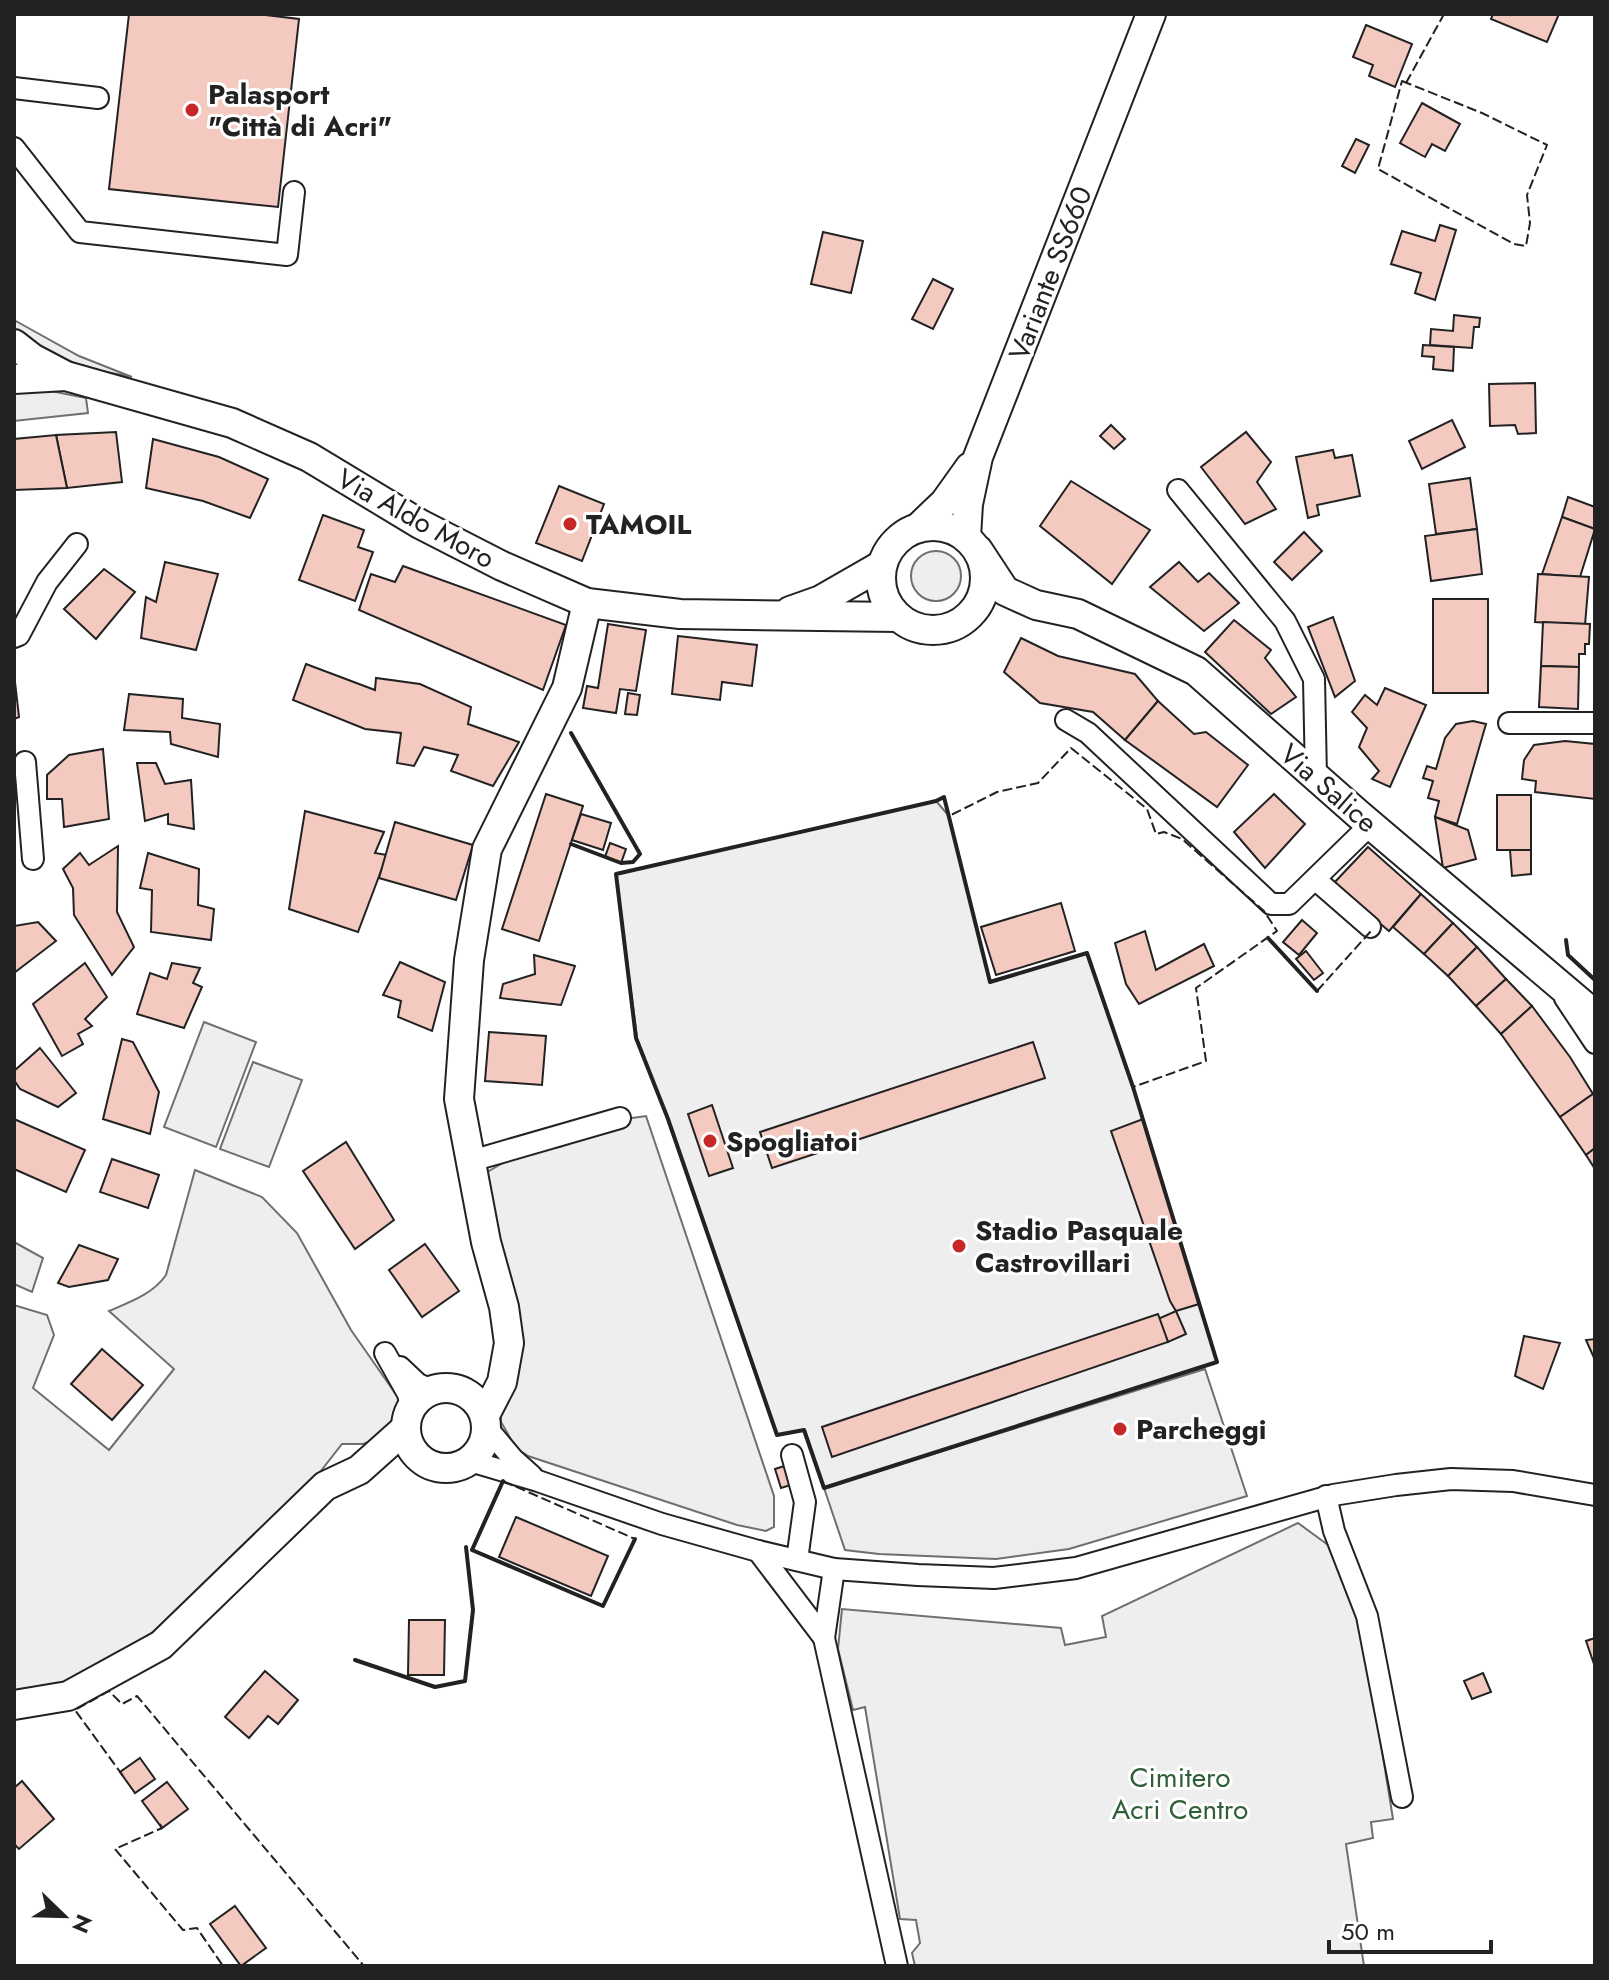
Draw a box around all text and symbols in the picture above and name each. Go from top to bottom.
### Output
place label: Palasport "Città di Acri" [208,74,392,147]
marker: Palasport "Città di Acri" [183,101,201,119]
street label: Variante SS660 [998,180,1102,366]
street label: Via Aldo Moro [329,458,502,579]
place label: TAMOIL [586,504,691,545]
marker: TAMOIL [561,515,579,533]
street label: Via Salice [1271,734,1387,843]
place label: Spogliatoi [726,1121,858,1162]
marker: Spogliatoi [701,1132,719,1150]
place label: Stadio Pasquale Castrovillari [975,1210,1183,1283]
marker: Stadio Pasquale Castrovillari [950,1237,968,1255]
place label: Parcheggi [1136,1409,1266,1450]
marker: Parcheggi [1111,1420,1129,1438]
park label: Cimitero Acri Centro [1112,1757,1248,1830]
north arrow [24,1876,104,1956]
scale bar [1329,1904,1491,1954]
text: N [64,1910,101,1938]
text: 50 m [1341,1914,1395,1949]

